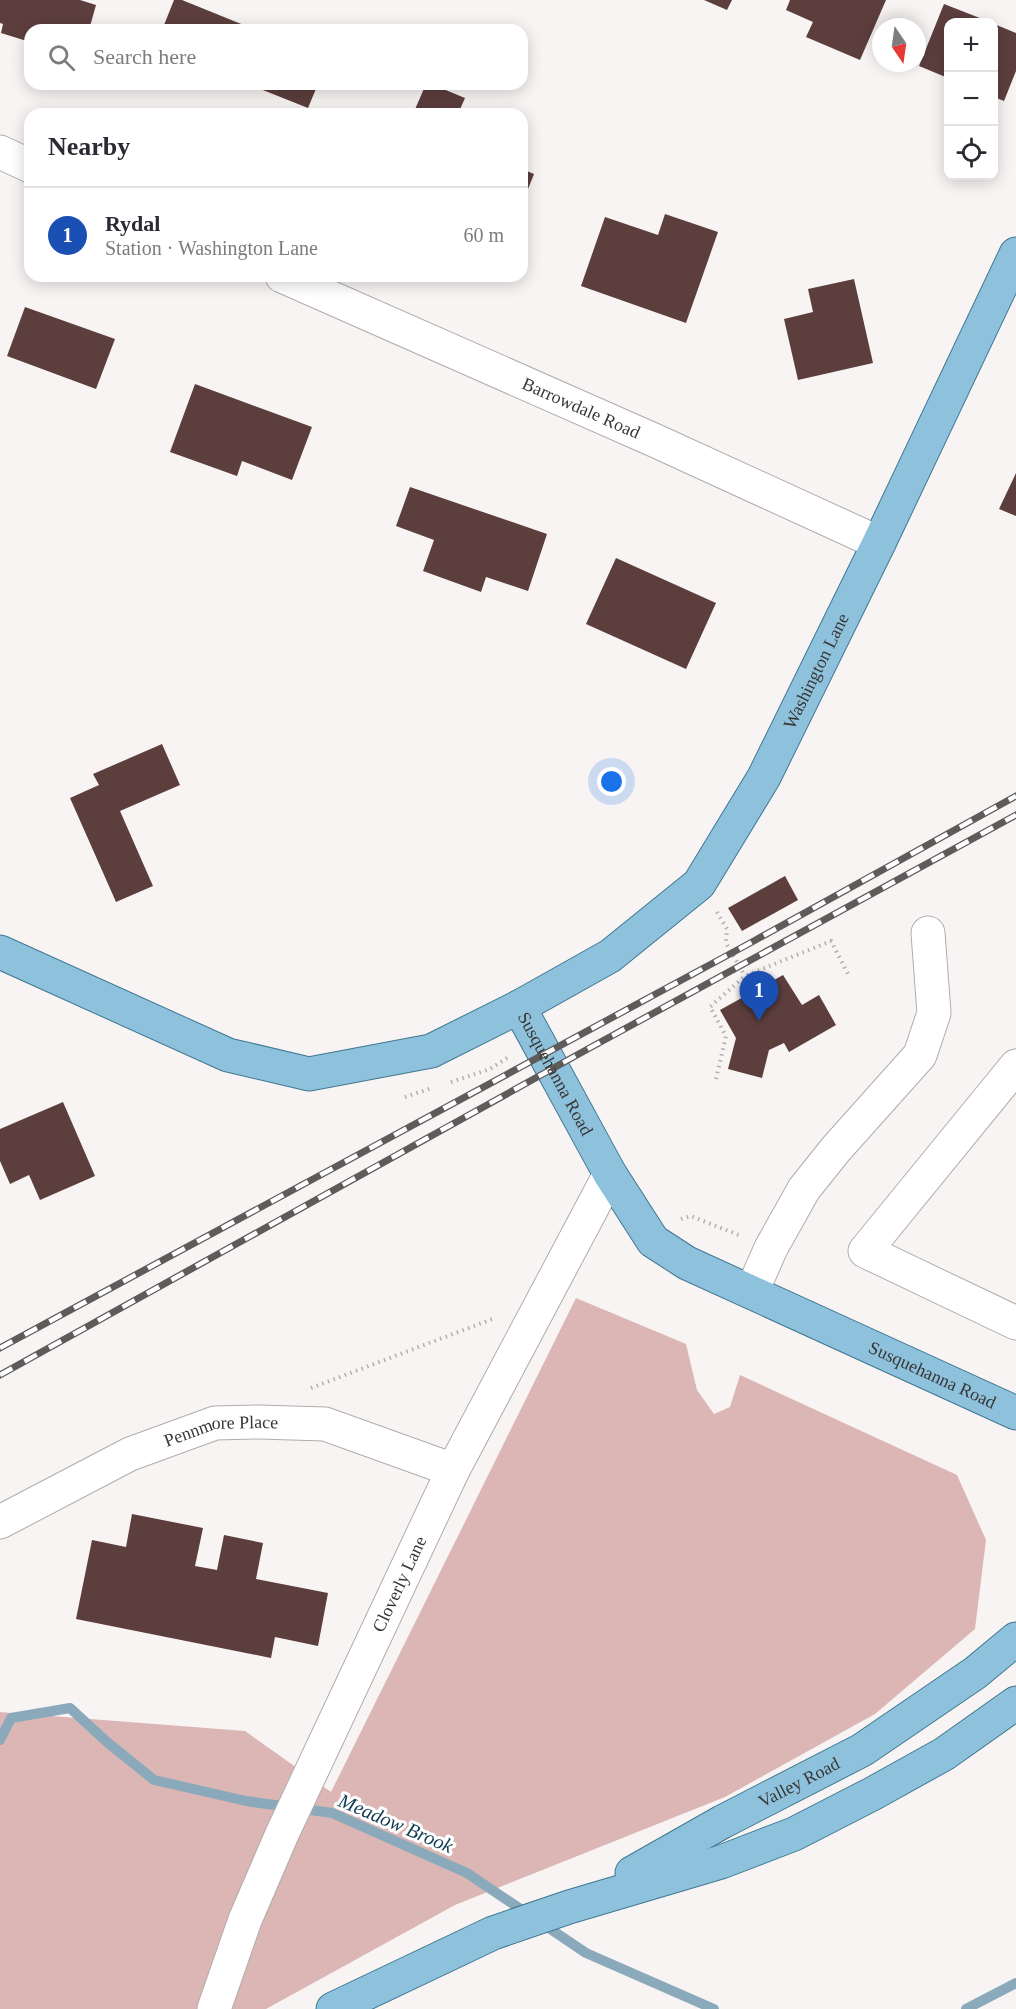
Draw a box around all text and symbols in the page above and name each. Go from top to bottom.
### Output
north arrow [872,18,926,72]
map controls [944,18,998,180]
button: + [944,18,998,72]
search box [24,24,528,90]
icon: search [45,41,78,74]
text: Search here [93,44,196,69]
button: − [944,72,998,126]
button: locate [944,126,998,180]
text: Nearby [48,132,130,161]
text: Rydal [105,211,160,236]
text: 1 [63,224,73,246]
text: 60 m [463,224,504,246]
text: Station · Washington Lane [105,237,318,259]
street label: Barrowdale Road [519,373,643,443]
street label: Washington Lane [779,610,853,732]
your location [597,767,626,796]
pin: 1 [740,972,778,1021]
street label: Susquehanna Road [514,1009,597,1139]
street label: Susquehanna Road [866,1337,999,1413]
street label: Pennmore Place [161,1412,278,1451]
street label: Cloverly Lane [368,1533,430,1635]
street label: Valley Road [755,1753,843,1812]
water label: Meadow Brook [335,1789,457,1857]

